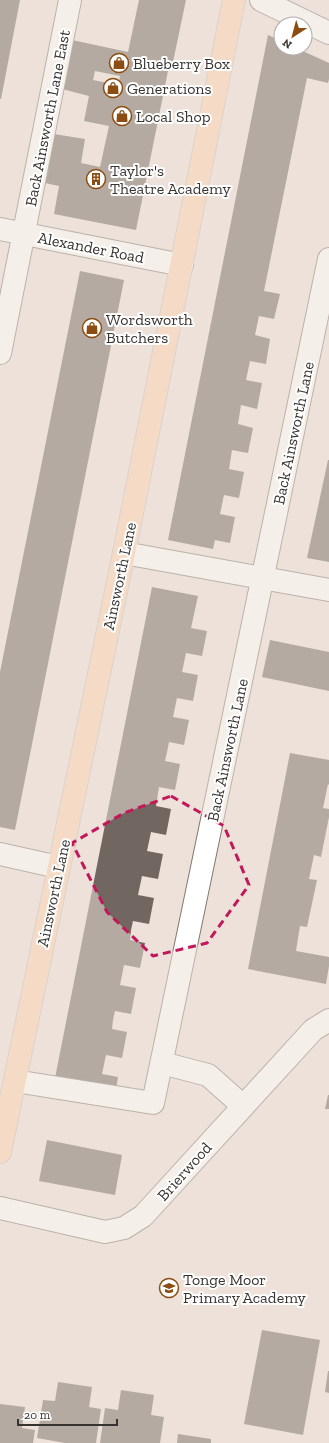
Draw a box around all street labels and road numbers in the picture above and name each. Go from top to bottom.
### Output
street label: Back Ainsworth Lane East [21,28,74,208]
street label: Alexander Road [36,228,146,267]
street label: Back Ainsworth Lane [269,360,318,506]
street label: Ainsworth Lane [99,521,140,632]
street label: Back Ainsworth Lane [203,677,252,823]
street label: Ainsworth Lane [33,838,74,949]
street label: Brierwood [153,1138,216,1205]

